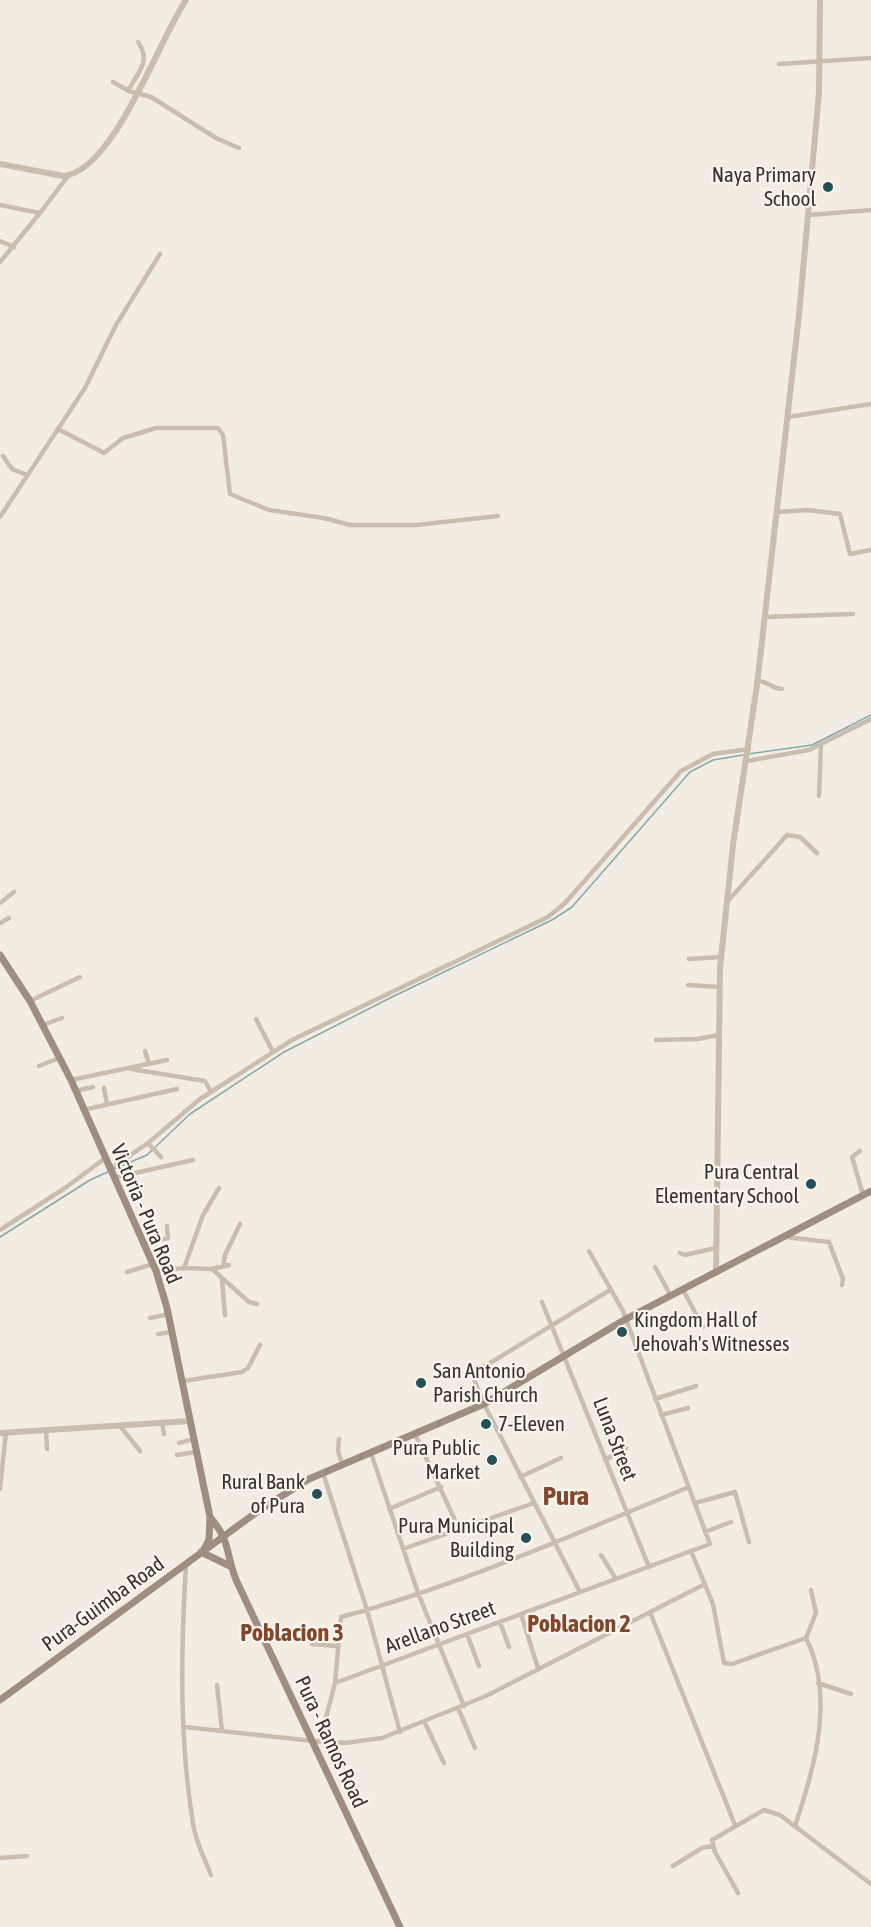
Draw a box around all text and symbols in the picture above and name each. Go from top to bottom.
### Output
place label: Naya Primary School [712,162,816,210]
marker: Naya Primary School [821,180,835,194]
street label: Victoria - Pura Road [107,1140,187,1287]
place label: Pura Central Elementary School [655,1159,799,1207]
marker: Pura Central Elementary School [804,1177,818,1191]
place label: Kingdom Hall of Jehovah's Witnesses [634,1307,789,1355]
marker: Kingdom Hall of Jehovah's Witnesses [615,1325,629,1339]
place label: San Antonio Parish Church [433,1358,538,1406]
marker: San Antonio Parish Church [414,1376,428,1390]
street label: Luna Street [589,1394,643,1484]
place label: 7-Eleven [498,1411,565,1435]
marker: 7-Eleven [479,1417,493,1431]
place label: Pura Public Market [393,1435,480,1483]
marker: Pura Public Market [485,1453,499,1467]
place label: Rural Bank of Pura [221,1469,305,1517]
district label: Pura [543,1480,589,1511]
marker: Rural Bank of Pura [310,1487,324,1501]
place label: Pura Municipal Building [398,1513,514,1561]
marker: Pura Municipal Building [519,1531,533,1545]
street label: Pura-Guimba Road [37,1551,168,1656]
street label: Arellano Street [381,1595,498,1657]
district label: Poblacion 2 [527,1610,631,1637]
district label: Poblacion 3 [240,1619,344,1646]
street label: Pura - Ramos Road [291,1672,373,1811]

